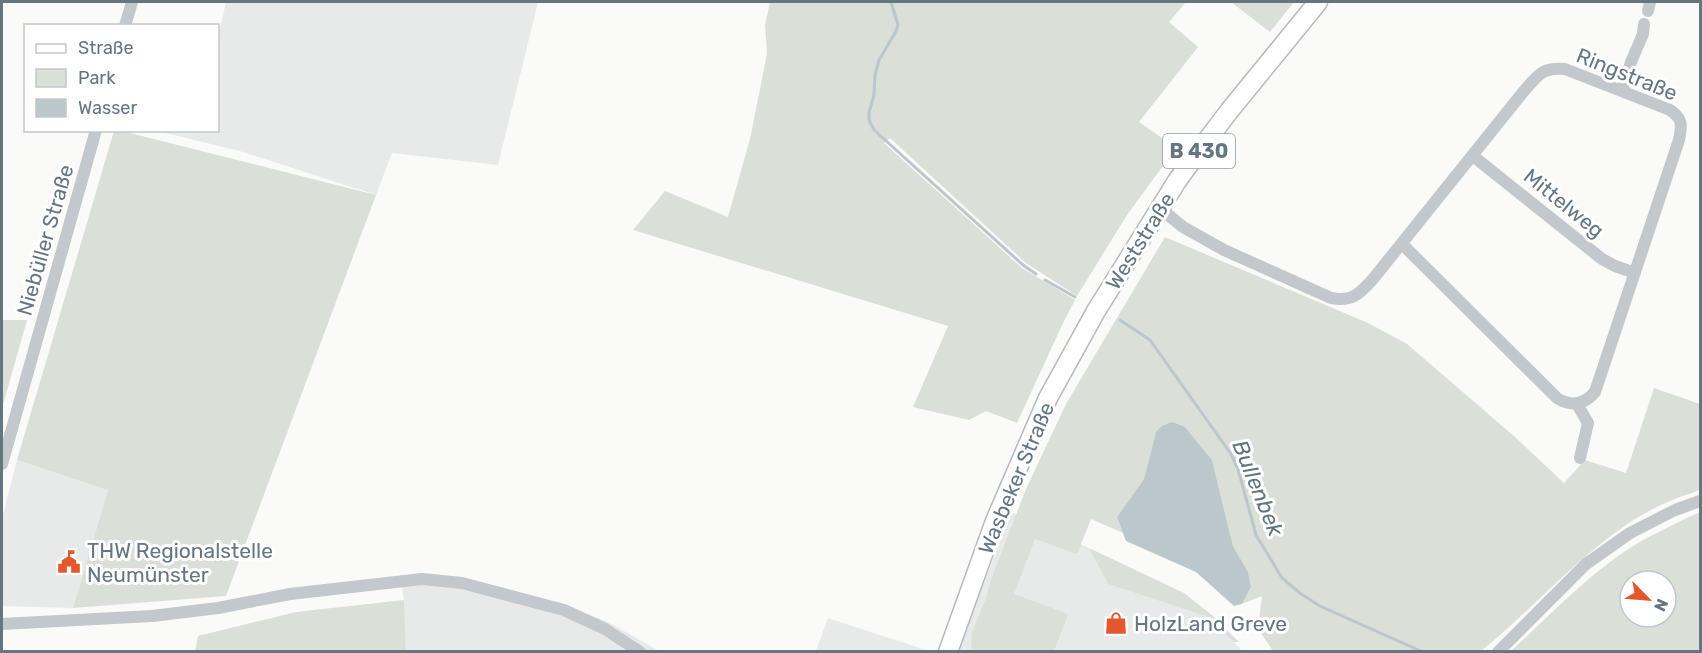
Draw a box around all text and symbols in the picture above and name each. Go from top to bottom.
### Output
legend [24,24,219,132]
text: Straße [78,37,134,59]
street label: Ringstraße [1573,42,1681,106]
text: Park [78,67,116,89]
text: Wasser [78,97,137,119]
road number: B 430 [1163,134,1235,168]
street label: Niebüller Straße [11,162,79,318]
street label: Mittelweg [1519,163,1609,243]
street label: Weststraße [1100,188,1180,294]
street label: Wasbeker Straße [973,398,1059,558]
water label: Bullenbek [1227,436,1290,541]
place label: THW Regionalstelle Neumünster [87,538,273,587]
public building icon: THW Regionalstelle Neumünster [56,549,82,575]
north arrow [1618,569,1678,629]
text: N [1650,596,1672,614]
shop icon: HolzLand Greve [1103,610,1129,636]
place label: HolzLand Greve [1134,611,1287,636]

